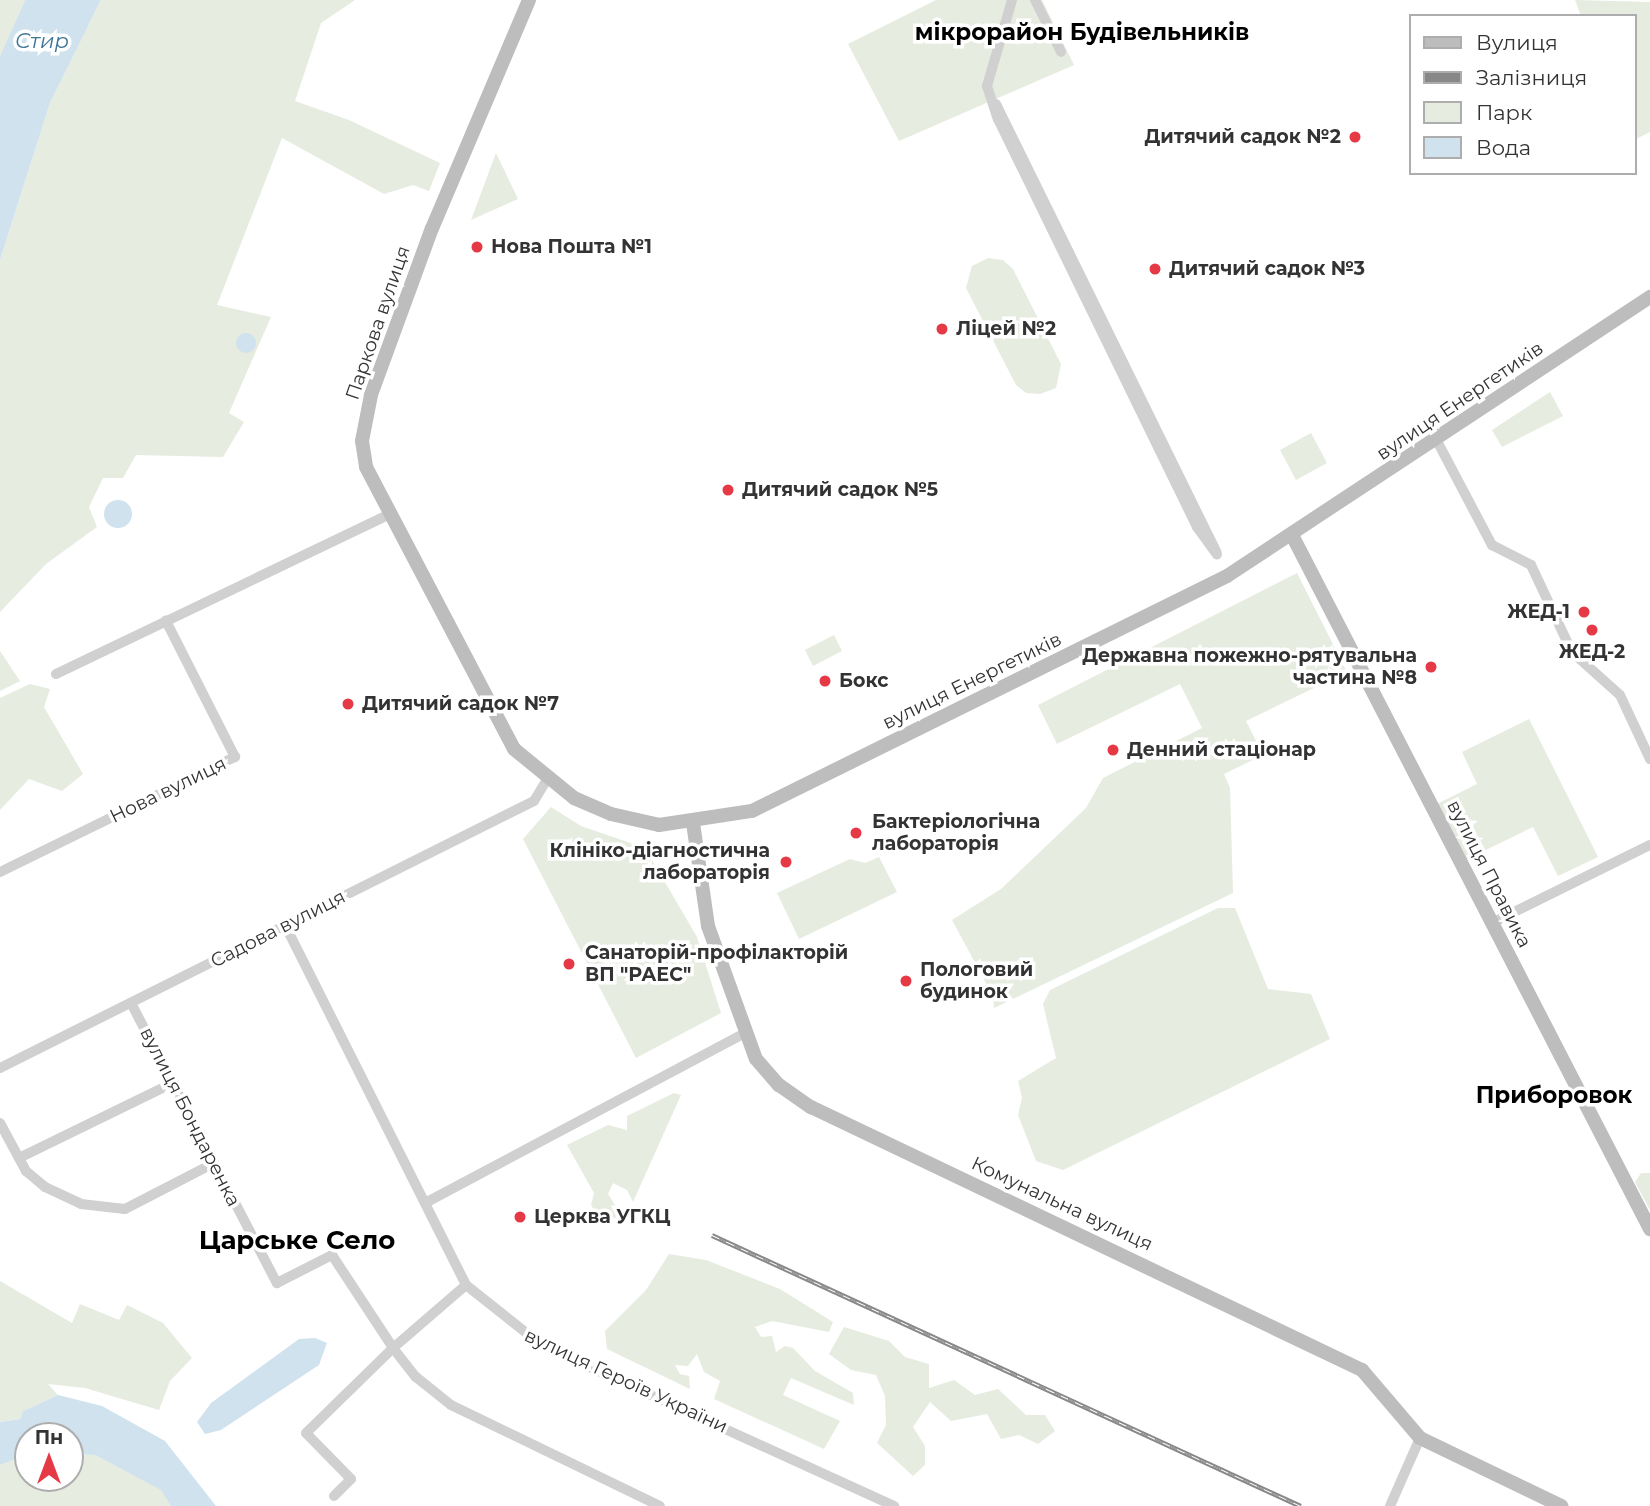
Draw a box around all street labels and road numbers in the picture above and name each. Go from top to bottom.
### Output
street label: Паркова вулиця [341,243,415,403]
street label: вулиця Енергетиків [1372,337,1548,465]
street label: вулиця Енергетиків [879,628,1065,734]
street label: Нова вулиця [106,752,230,828]
street label: вулиця Правика [1442,796,1536,952]
street label: Садова вулиця [207,885,349,973]
street label: вулиця Бондаренка [135,1024,245,1210]
street label: Комунальна вулиця [968,1152,1156,1256]
street label: вулиця Героїв України [521,1324,731,1438]

